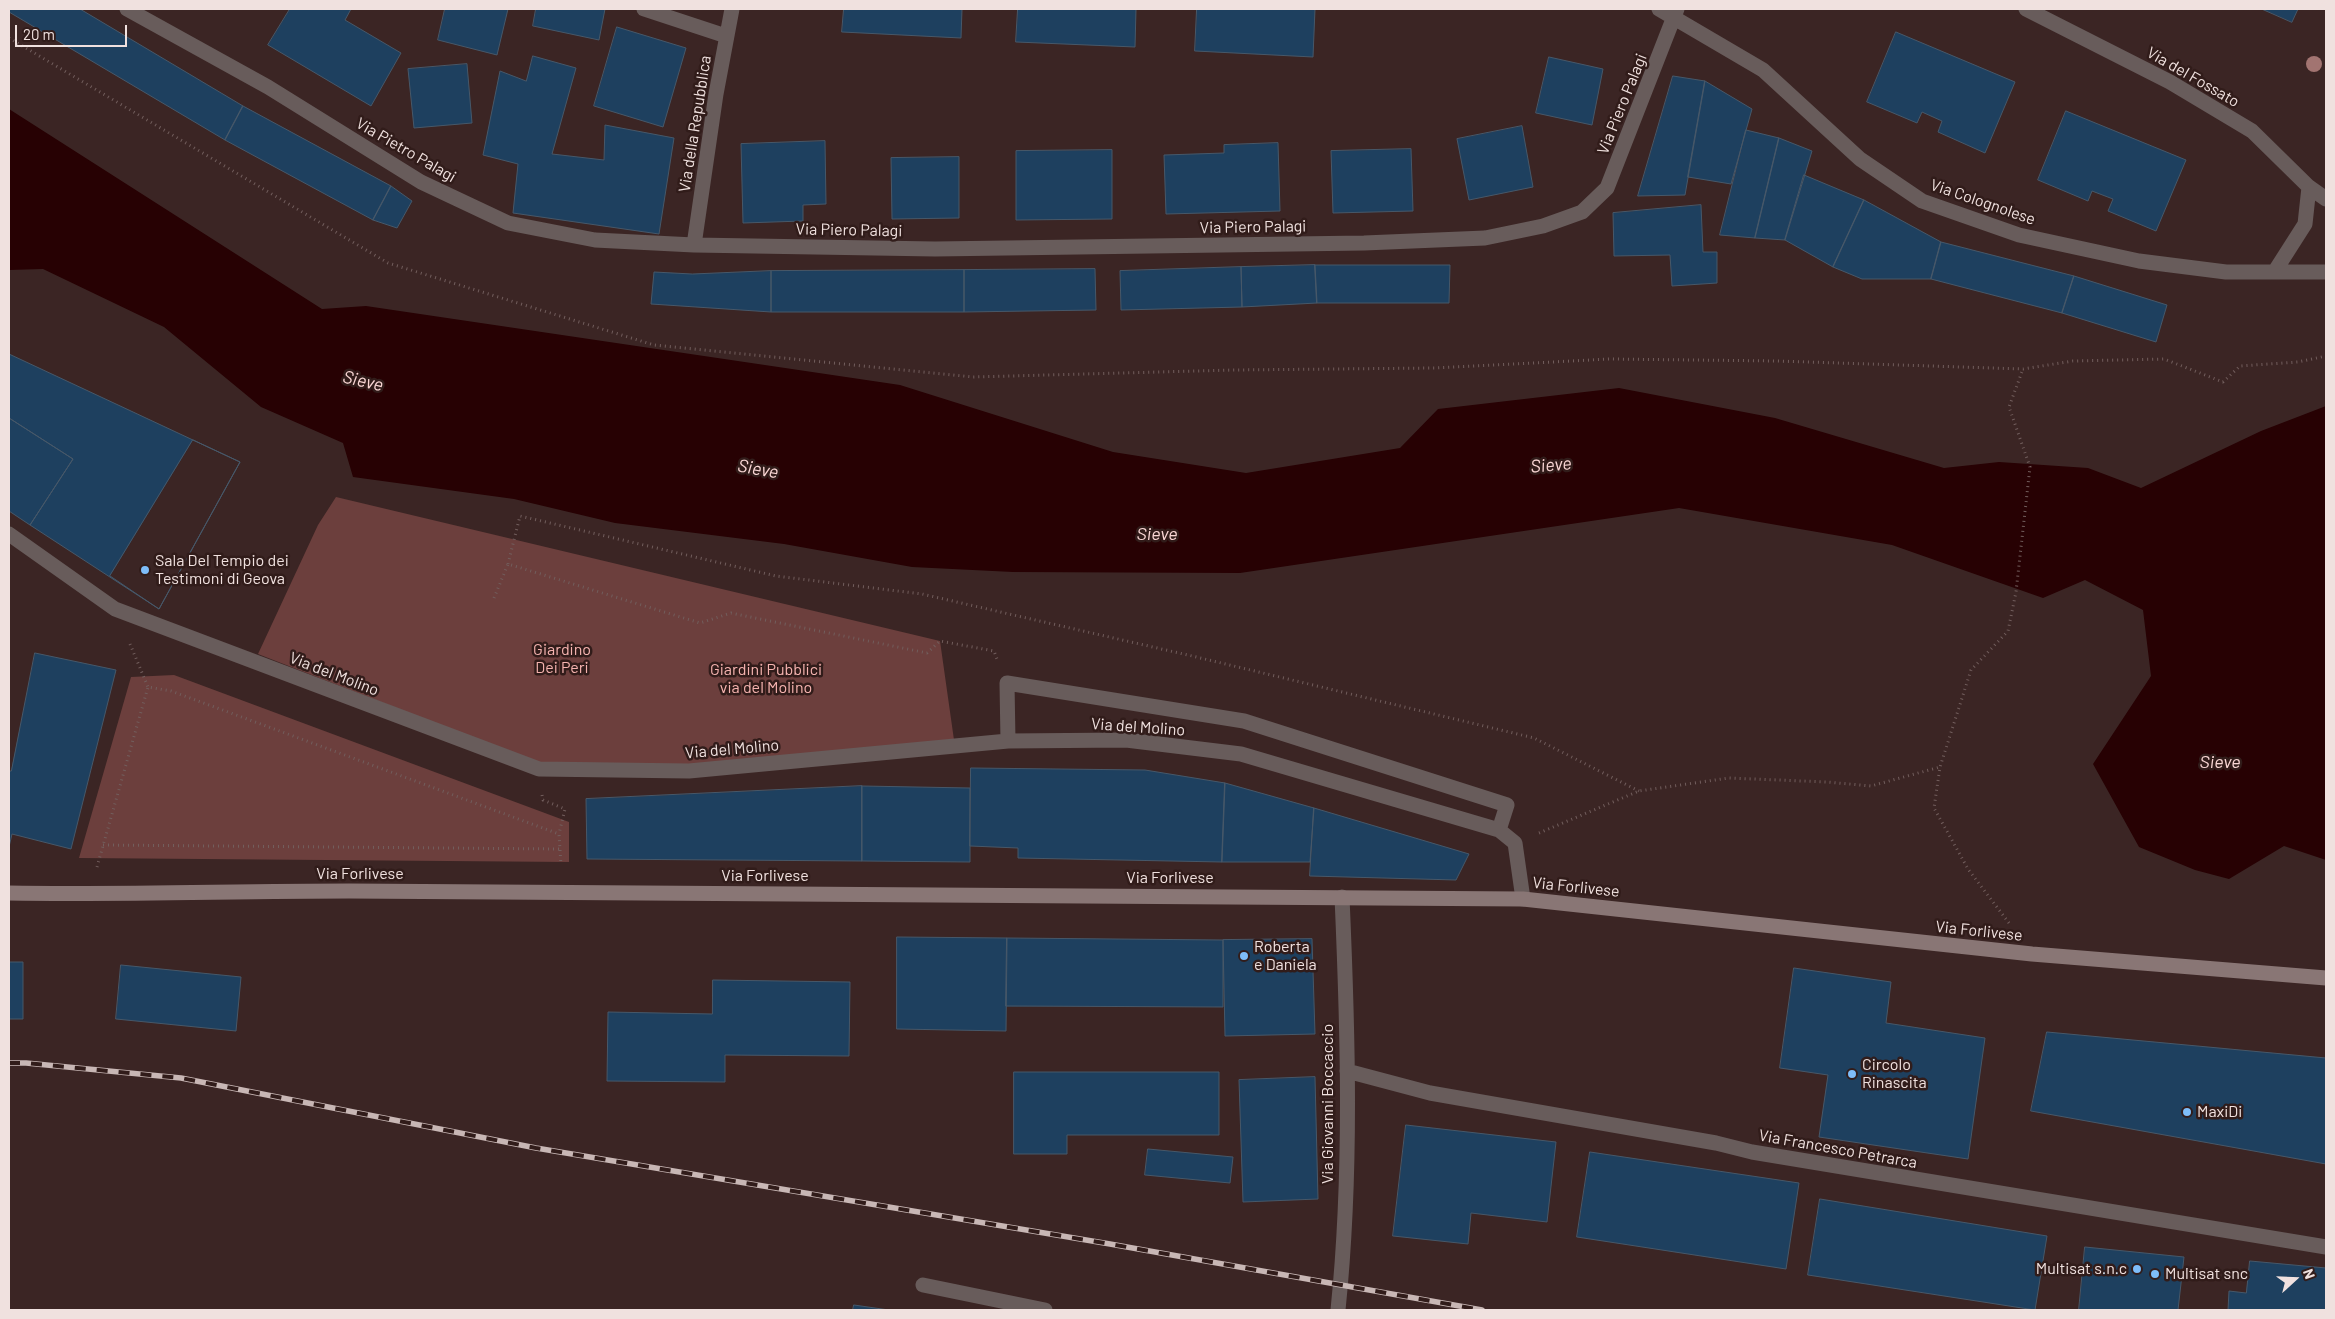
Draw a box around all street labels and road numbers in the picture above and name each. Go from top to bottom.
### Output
street label: Via del Fossato [2143,43,2243,111]
street label: Via Piero Palagi [1593,51,1651,157]
street label: Via della Repubblica [675,54,715,194]
street label: Via Pietro Palagi [353,114,459,186]
street label: Via Colognolese [1928,175,2038,229]
street label: Via Piero Palagi [1199,216,1307,238]
street label: Via Piero Palagi [795,219,903,241]
street label: Via del Molino [287,648,381,700]
street label: Via del Molino [1090,714,1186,740]
street label: Via del Molino [684,735,780,763]
street label: Via Forlivese [316,864,404,884]
street label: Via Forlivese [721,866,809,886]
street label: Via Forlivese [1126,868,1214,888]
street label: Via Forlivese [1531,873,1621,901]
street label: Via Forlivese [1934,917,2024,945]
street label: Via Giovanni Boccaccio [1318,1024,1338,1184]
street label: Via Francesco Petrarca [1757,1126,1919,1172]

